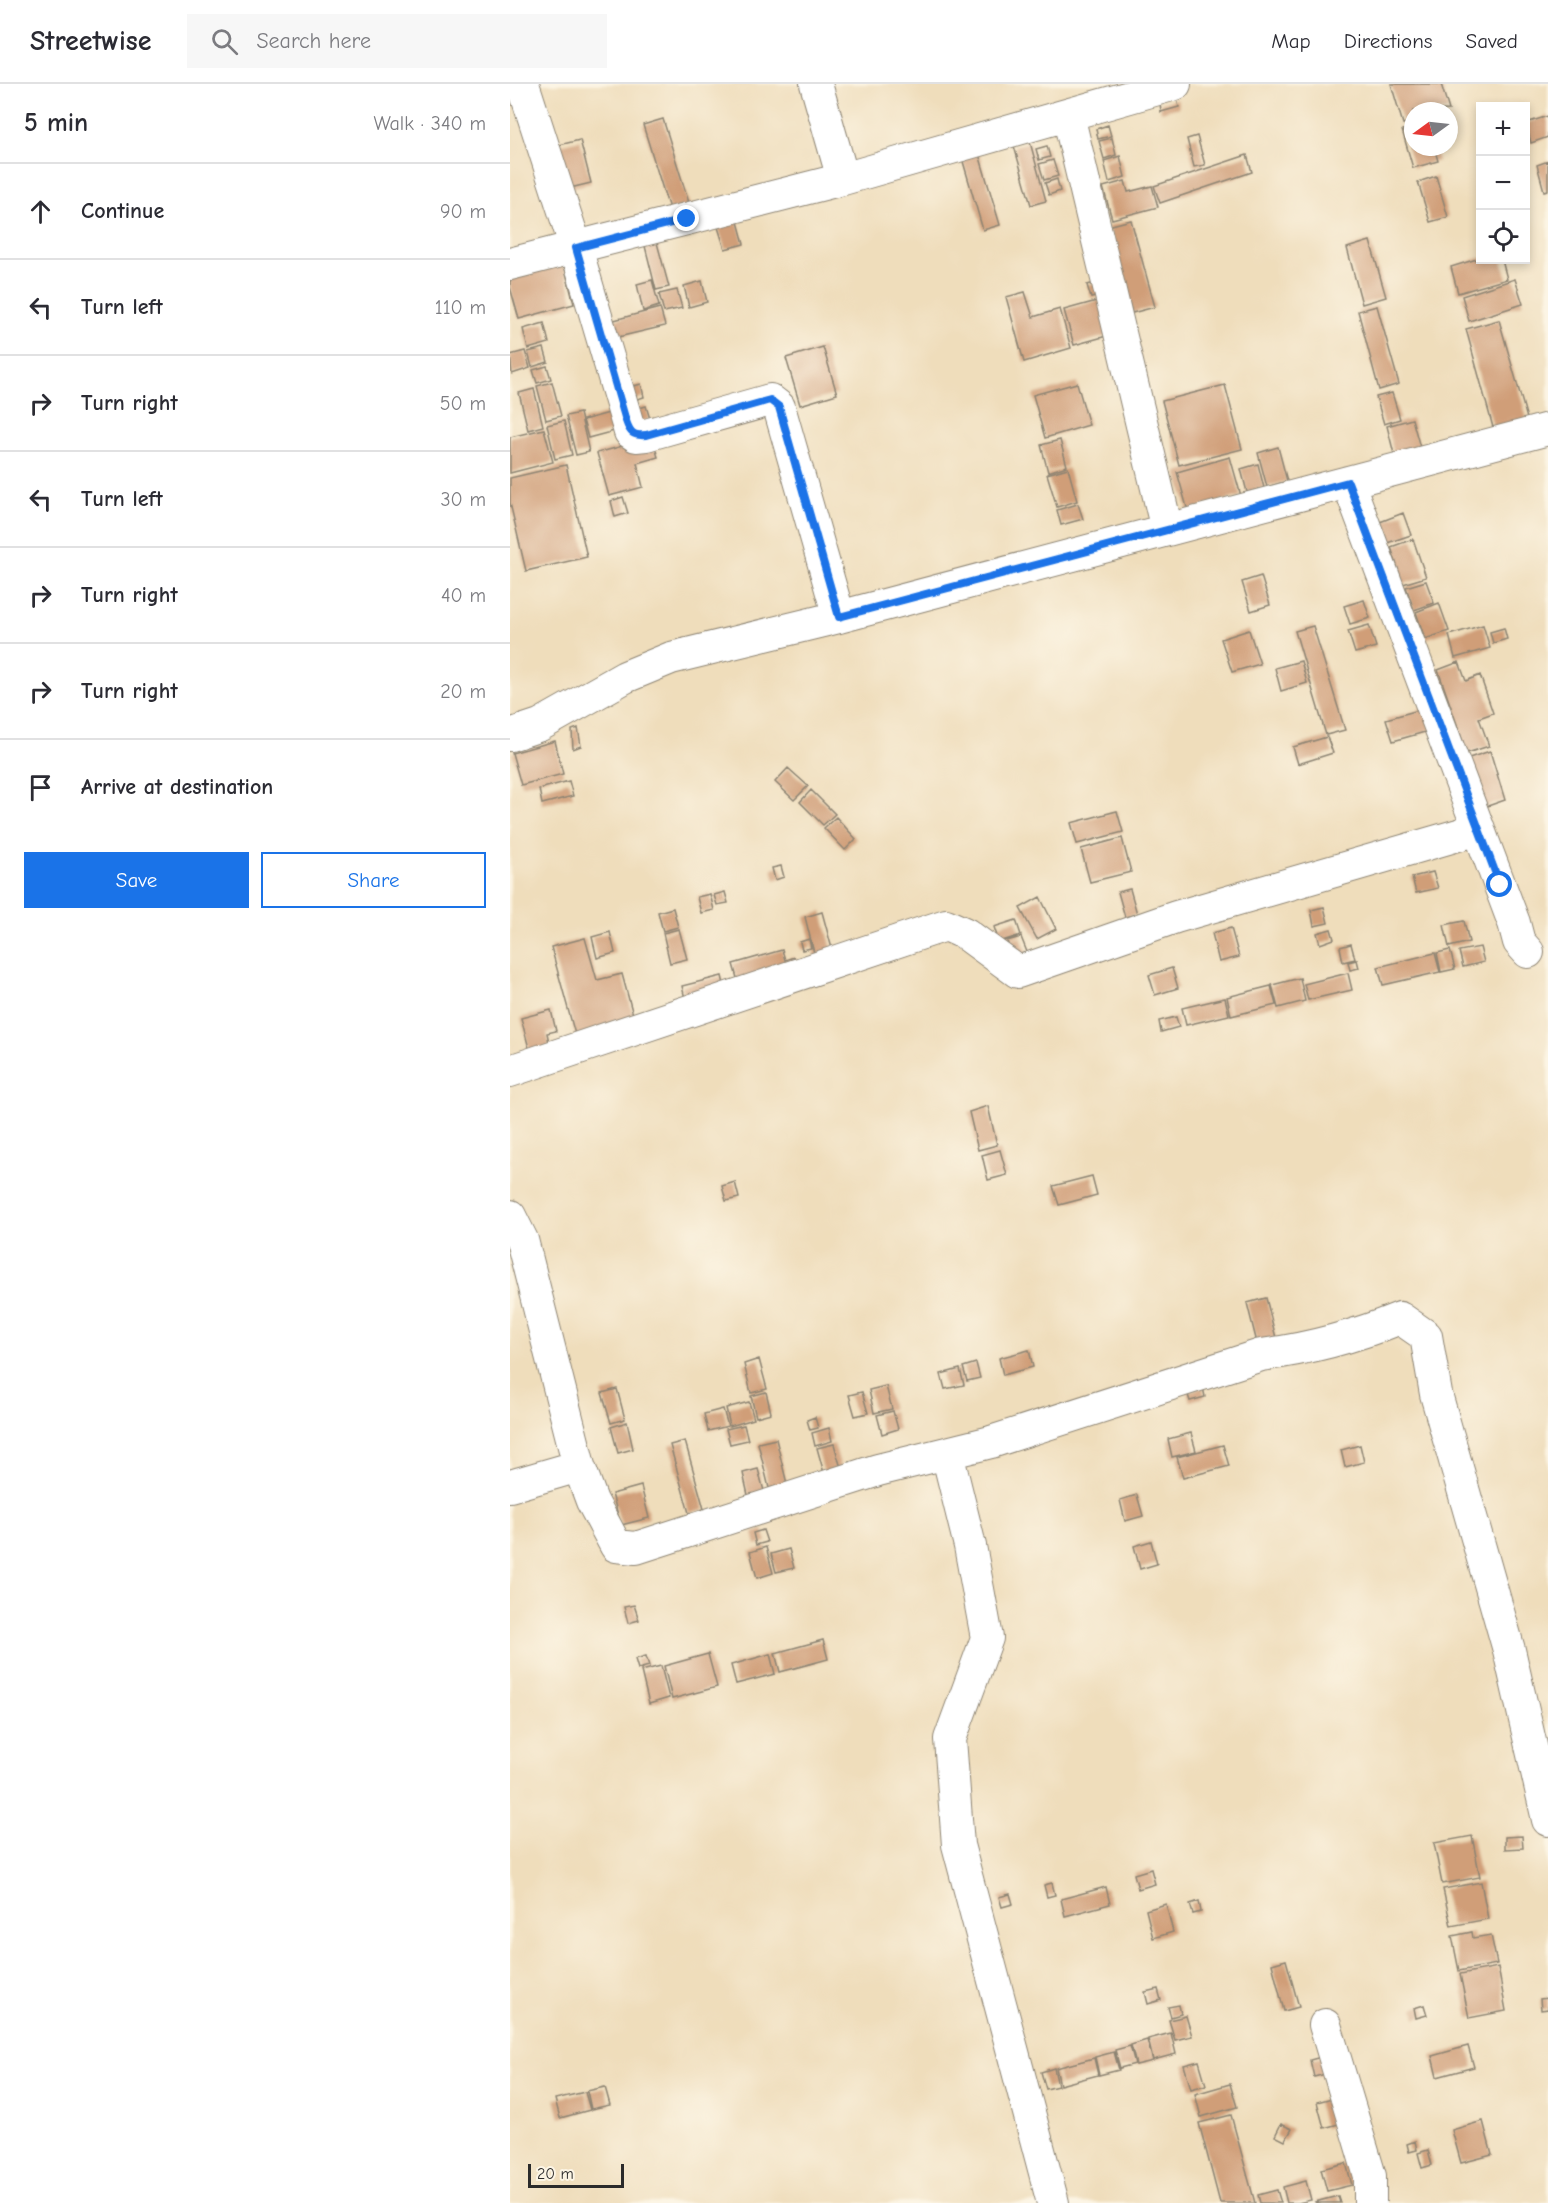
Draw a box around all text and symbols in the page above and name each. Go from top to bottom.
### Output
search box [187,14,607,68]
text: Streetwise [30,25,151,57]
icon: search [208,25,241,58]
text: Search here [256,28,371,54]
text: Map [1271,29,1311,53]
text: Directions [1344,29,1433,53]
text: Saved [1466,29,1518,53]
north arrow [1404,102,1458,156]
map controls [1476,102,1530,264]
button: + [1476,102,1530,156]
text: 5 min [24,108,88,138]
text: Walk · 340 m [374,112,486,135]
button: − [1476,156,1530,210]
icon: ahead [24,195,57,228]
text: Continue [81,198,164,224]
text: 90 m [440,200,486,223]
route end [673,205,699,231]
button: locate [1476,210,1530,264]
icon: left [24,291,57,324]
text: Turn left [81,294,163,320]
text: 110 m [435,296,486,319]
icon: right [24,387,57,420]
text: Turn right [81,390,178,416]
text: 50 m [440,392,486,415]
icon: left [24,483,57,516]
text: Turn left [81,486,163,512]
text: 30 m [440,488,486,511]
icon: right [24,579,57,612]
text: Turn right [81,582,178,608]
text: 40 m [441,584,486,607]
icon: right [24,675,57,708]
text: Turn right [81,678,178,704]
text: 20 m [440,680,486,703]
icon: arrive [24,771,57,804]
text: Arrive at destination [81,774,273,800]
button: Save [24,852,249,908]
button: Share [261,852,486,908]
route start [1486,871,1512,897]
scale bar [528,2161,624,2188]
text: 20 m [537,2165,574,2183]

